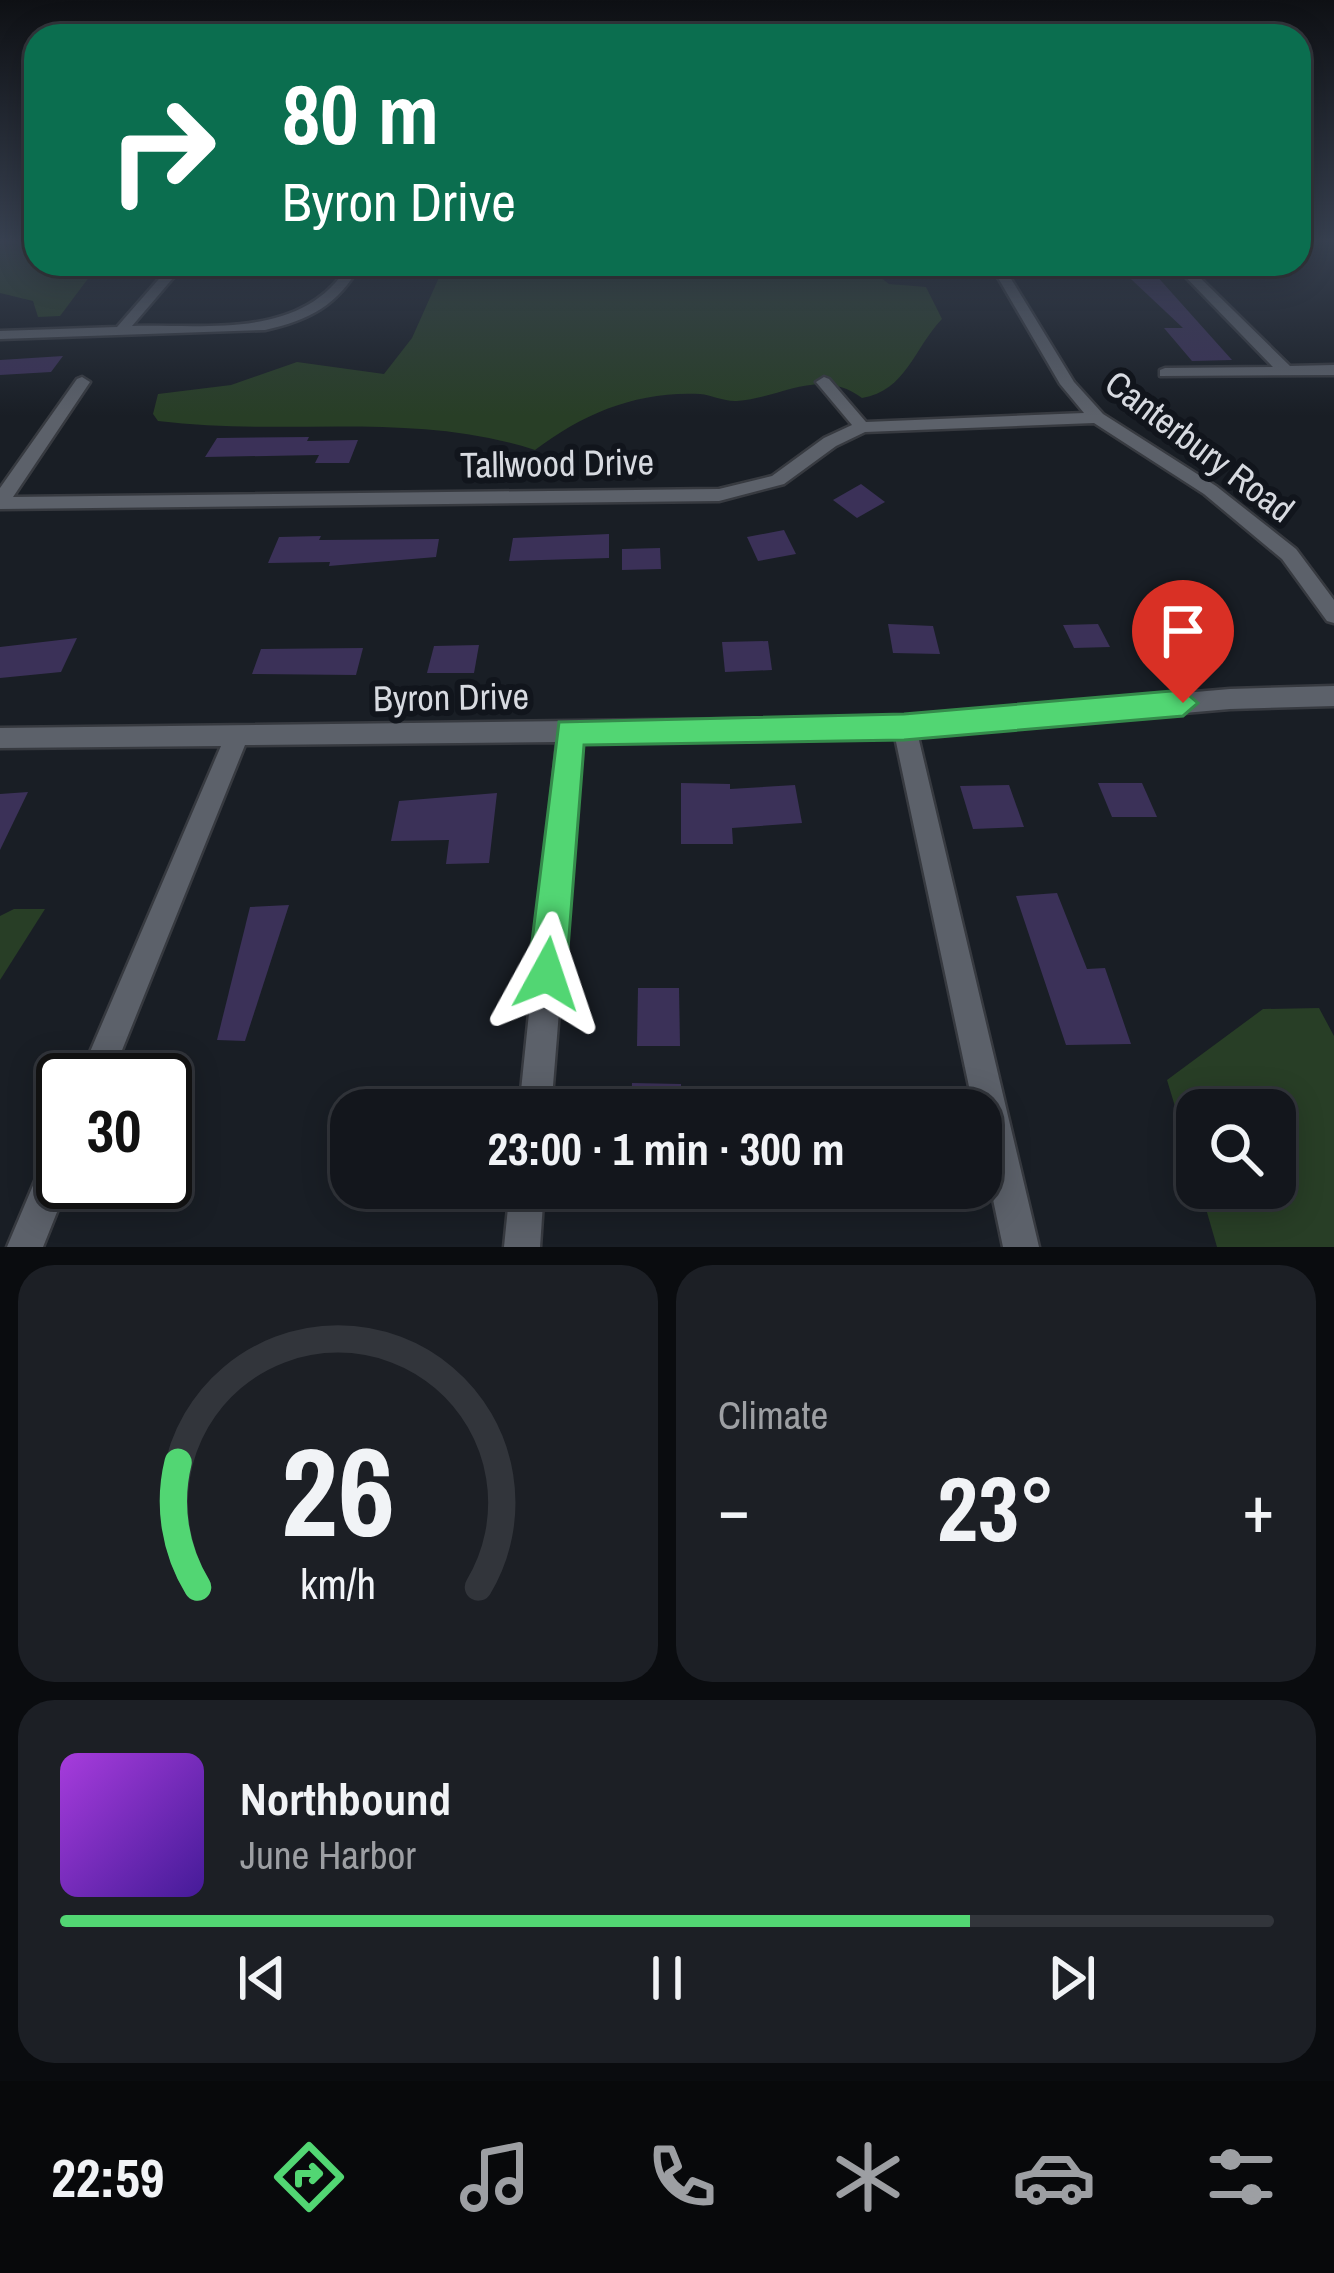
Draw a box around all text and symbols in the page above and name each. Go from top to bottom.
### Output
text: 80 m [282,57,439,170]
icon: right [84,72,240,228]
text: Byron Drive [282,165,516,238]
street label: Canterbury Road [1096,359,1304,533]
street label: Tallwood Drive [460,437,654,489]
pin [1132,580,1234,703]
icon: arrive [1150,598,1216,664]
street label: Byron Drive [373,672,529,722]
position arrow [484,911,610,1037]
speed limit sign: 30 [36,1053,192,1209]
map controls [1176,1089,1296,1209]
button: search [1176,1089,1296,1209]
text: 23:00 · 1 min · 300 m [488,1118,844,1179]
text: Climate [718,1389,828,1441]
text: 26 [281,1407,395,1575]
text: 23° [937,1448,1055,1569]
text: − [718,1464,750,1553]
text: + [1242,1464,1274,1553]
text: km/h [300,1554,376,1611]
text: Northbound [240,1768,451,1829]
text: June Harbor [240,1829,416,1881]
icon: previous [229,1945,295,2011]
icon: pause [634,1945,700,2011]
icon: next [1039,1945,1105,2011]
icon: directions [267,2135,351,2219]
icon: music [453,2135,537,2219]
icon: phone [640,2135,724,2219]
icon: climate [826,2135,910,2219]
icon: car [1012,2135,1096,2219]
icon: filters [1199,2135,1283,2219]
text: 22:59 [51,2141,164,2214]

